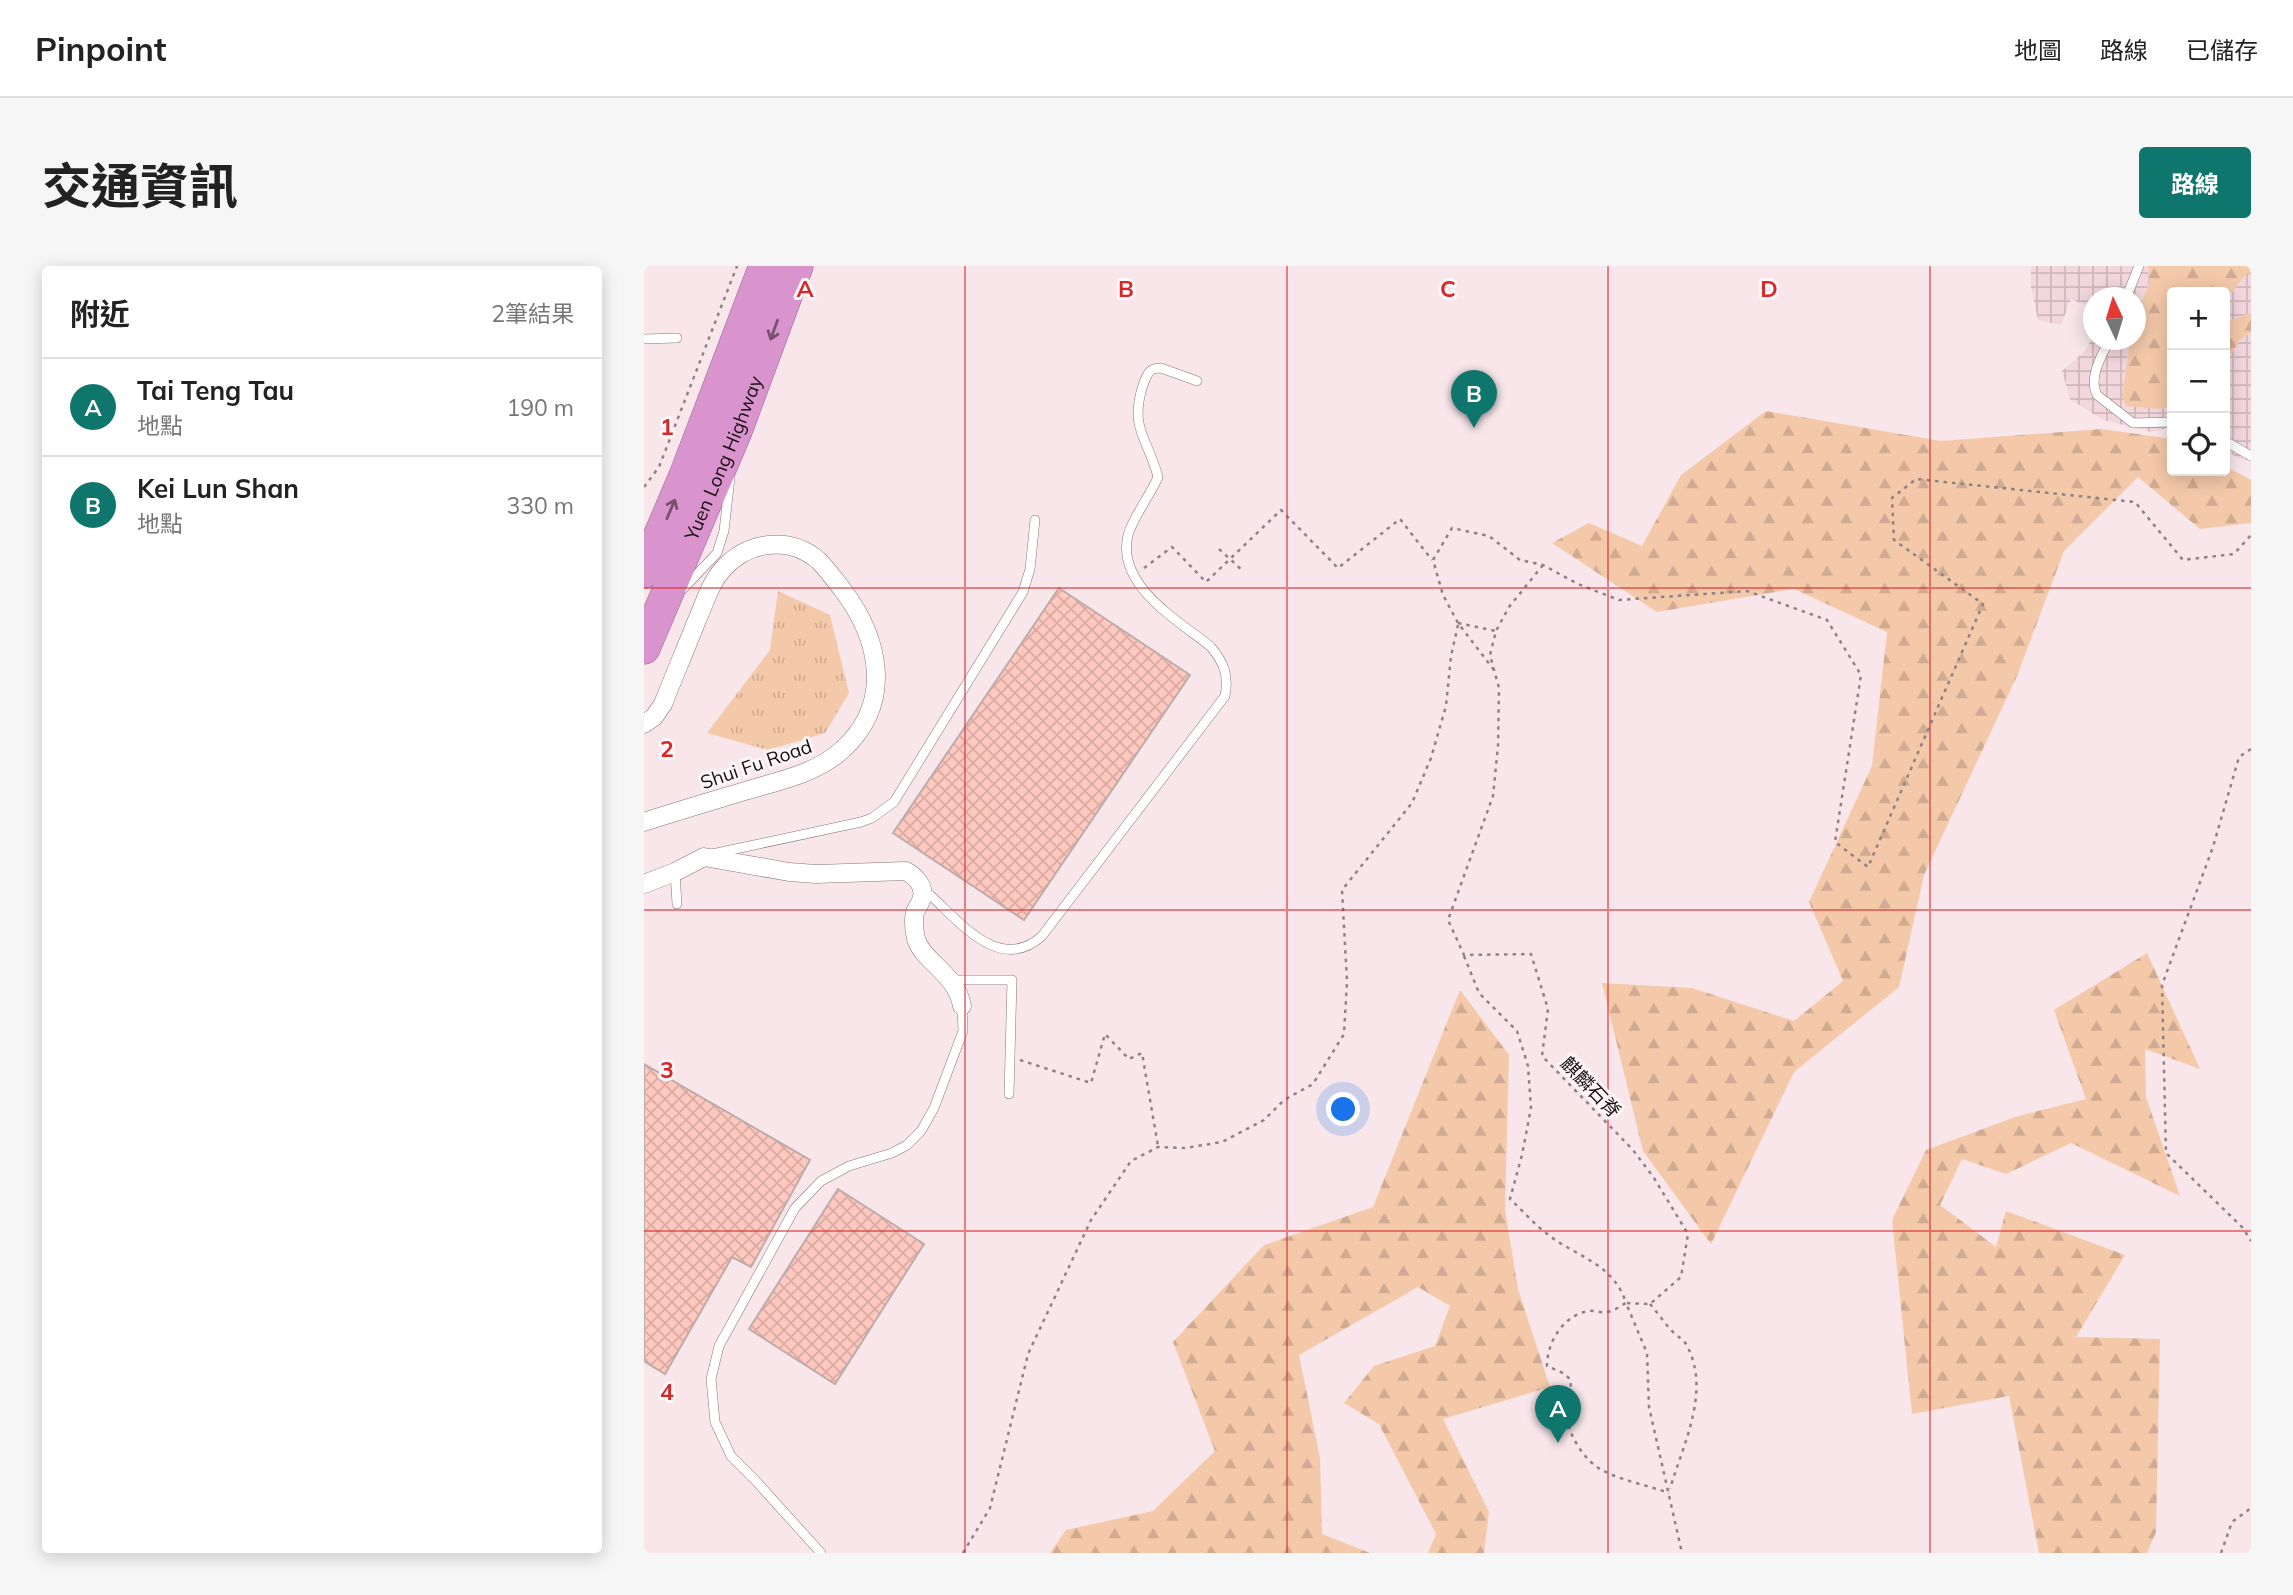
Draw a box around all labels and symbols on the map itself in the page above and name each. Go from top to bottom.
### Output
text: A [796,274,814,303]
text: B [1118,274,1134,303]
text: C [1440,274,1456,303]
text: D [1760,274,1778,303]
north arrow [2083,287,2146,350]
one-way arrow [767,319,779,341]
pin: B [1451,370,1497,428]
street label: Yuen Long Highway [679,372,767,545]
text: 1 [660,412,674,441]
one-way arrow [665,499,678,520]
text: 2 [660,734,674,763]
street label: Shui Fu Road [697,734,815,794]
street label: 麒麟石脊 [1556,1051,1626,1123]
text: 3 [660,1055,674,1084]
your location [1326,1092,1360,1126]
text: 4 [660,1377,674,1406]
pin: A [1535,1385,1581,1443]

